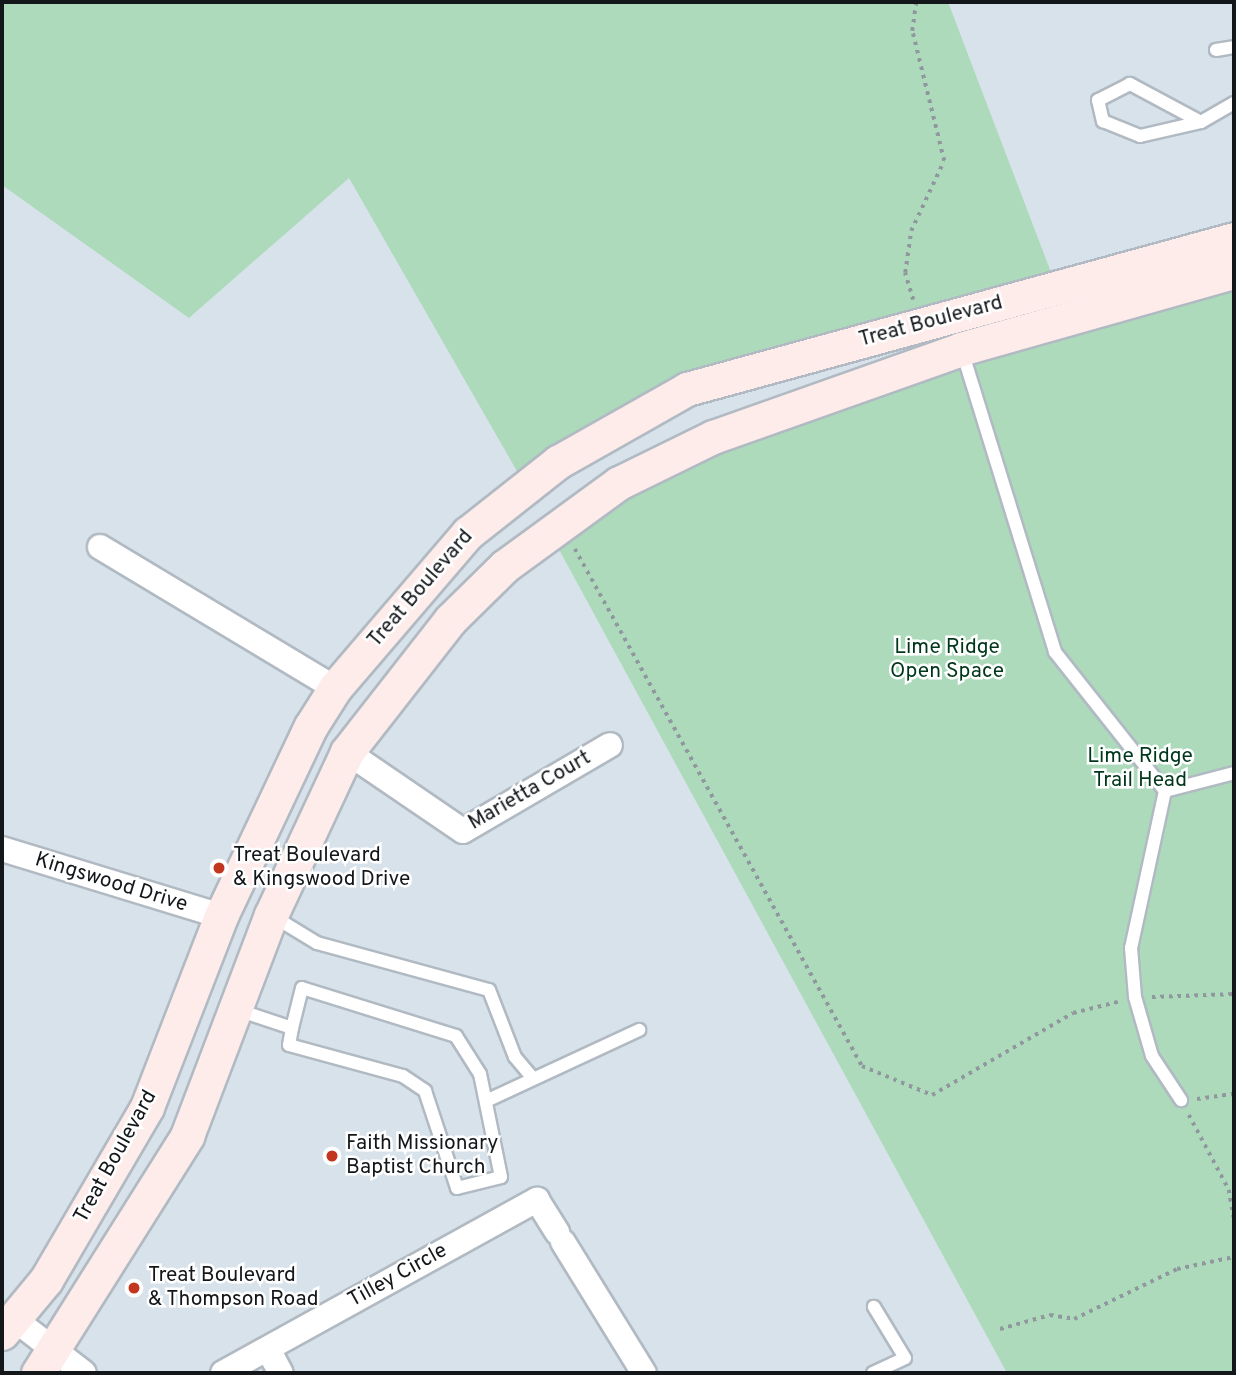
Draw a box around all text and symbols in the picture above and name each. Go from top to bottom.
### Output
street label: Treat Boulevard [856,291,1006,353]
street label: Treat Boulevard [363,525,479,653]
park label: Lime Ridge Open Space [890,635,1004,685]
park label: Lime Ridge Trail Head [1087,744,1193,794]
street label: Marietta Court [464,746,596,836]
place label: Treat Boulevard & Kingswood Drive [233,843,410,893]
street label: Kingswood Drive [32,848,190,918]
marker: Treat Boulevard & Kingswood Drive [211,860,227,876]
street label: Treat Boulevard [69,1086,163,1228]
place label: Faith Missionary Baptist Church [346,1131,498,1181]
marker: Faith Missionary Baptist Church [324,1148,340,1164]
street label: Tilley Circle [344,1238,452,1314]
place label: Treat Boulevard & Thompson Road [148,1263,319,1313]
marker: Treat Boulevard & Thompson Road [126,1280,142,1296]

